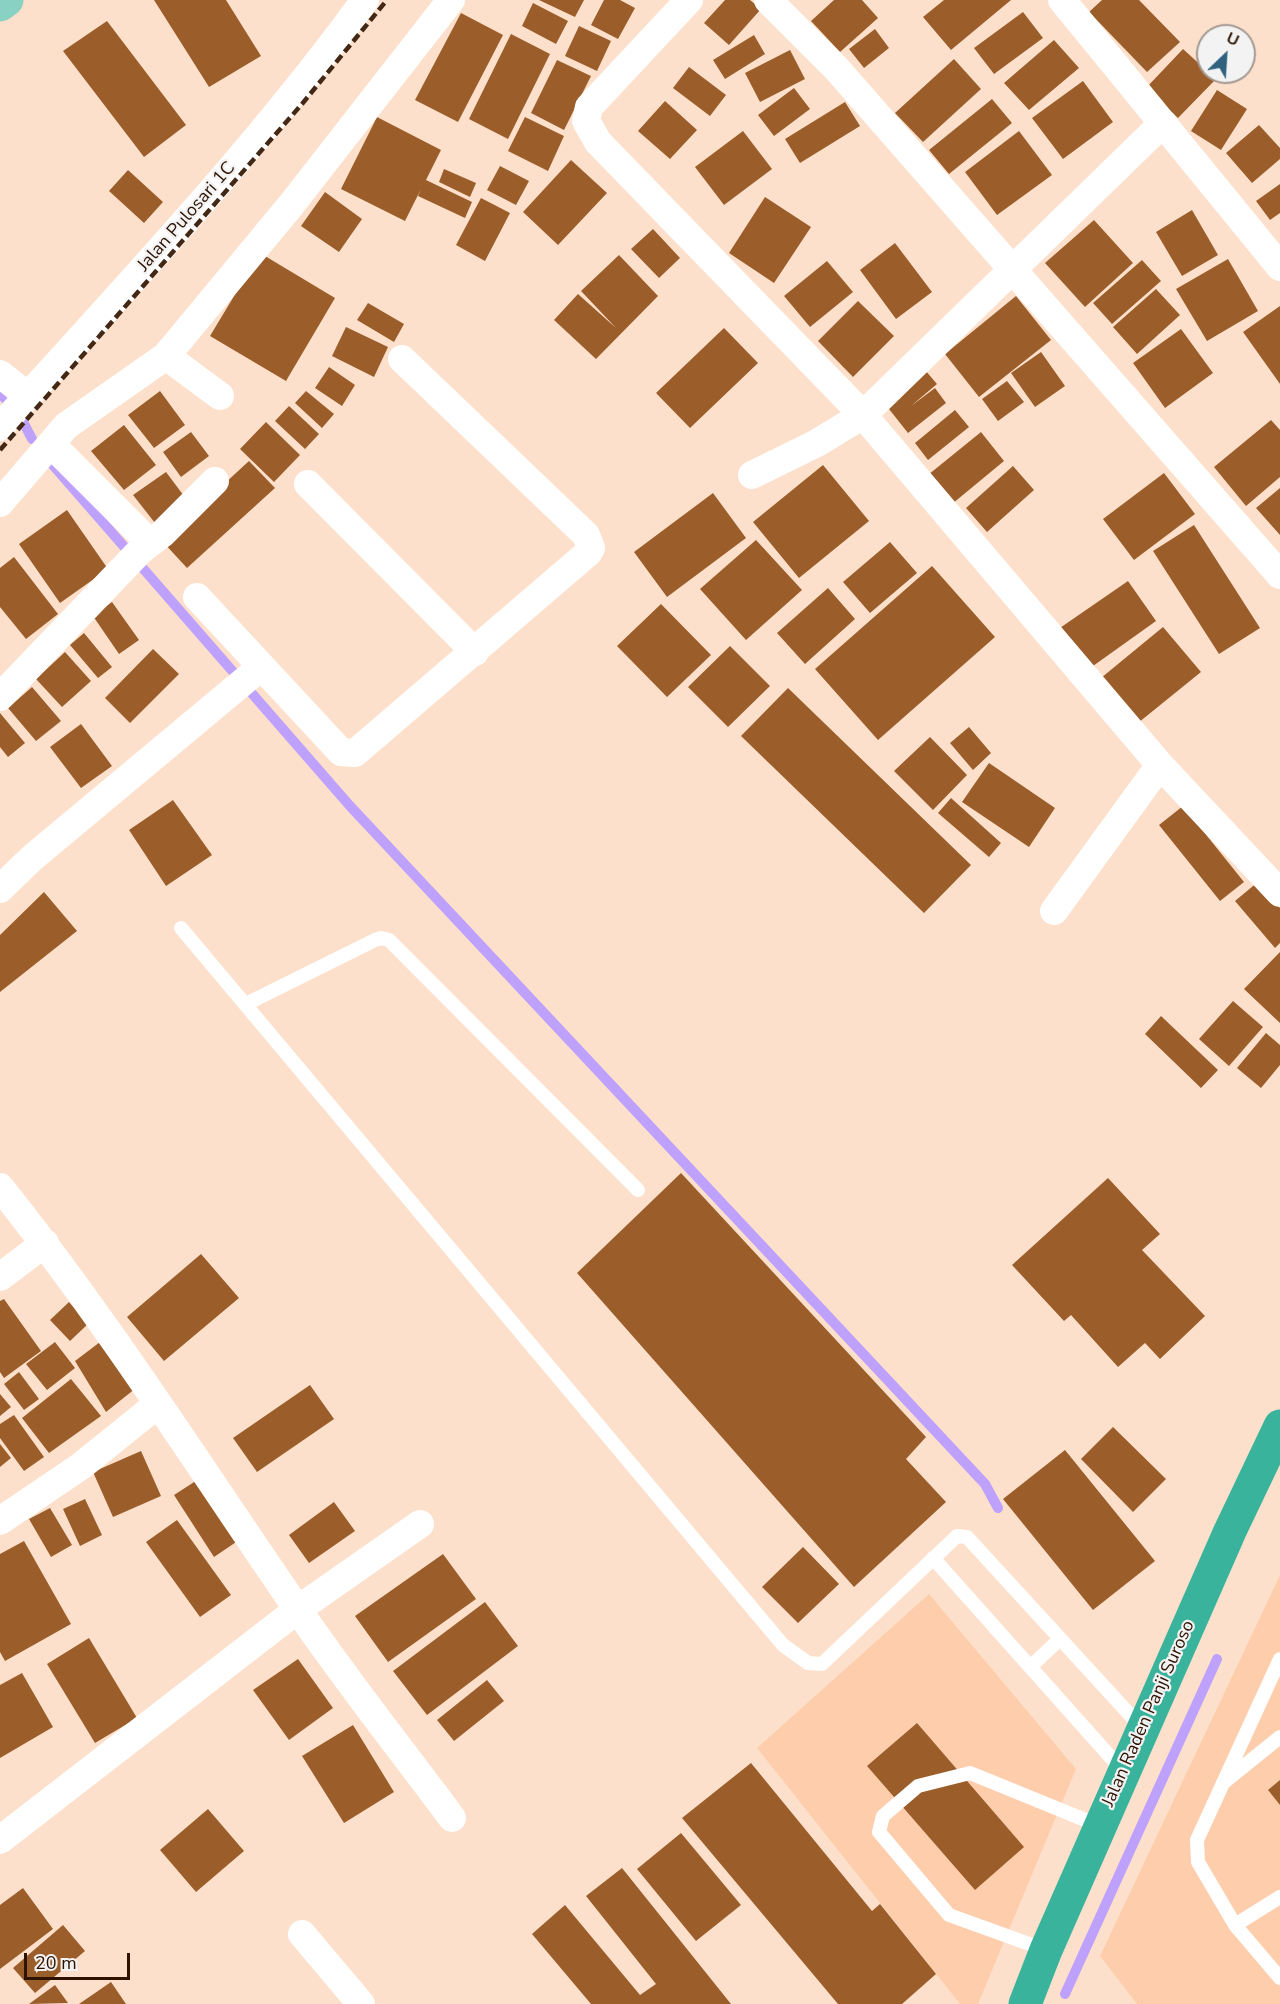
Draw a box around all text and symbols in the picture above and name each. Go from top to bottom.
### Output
north arrow [1196,24,1256,84]
text: U [1223,27,1243,52]
street label: Jalan Pulosari 1C [134,158,240,276]
street label: Jalan Raden Panji Suroso [1098,1618,1200,1810]
scale bar [27,1941,134,1979]
text: 20 m [35,1951,77,1975]

